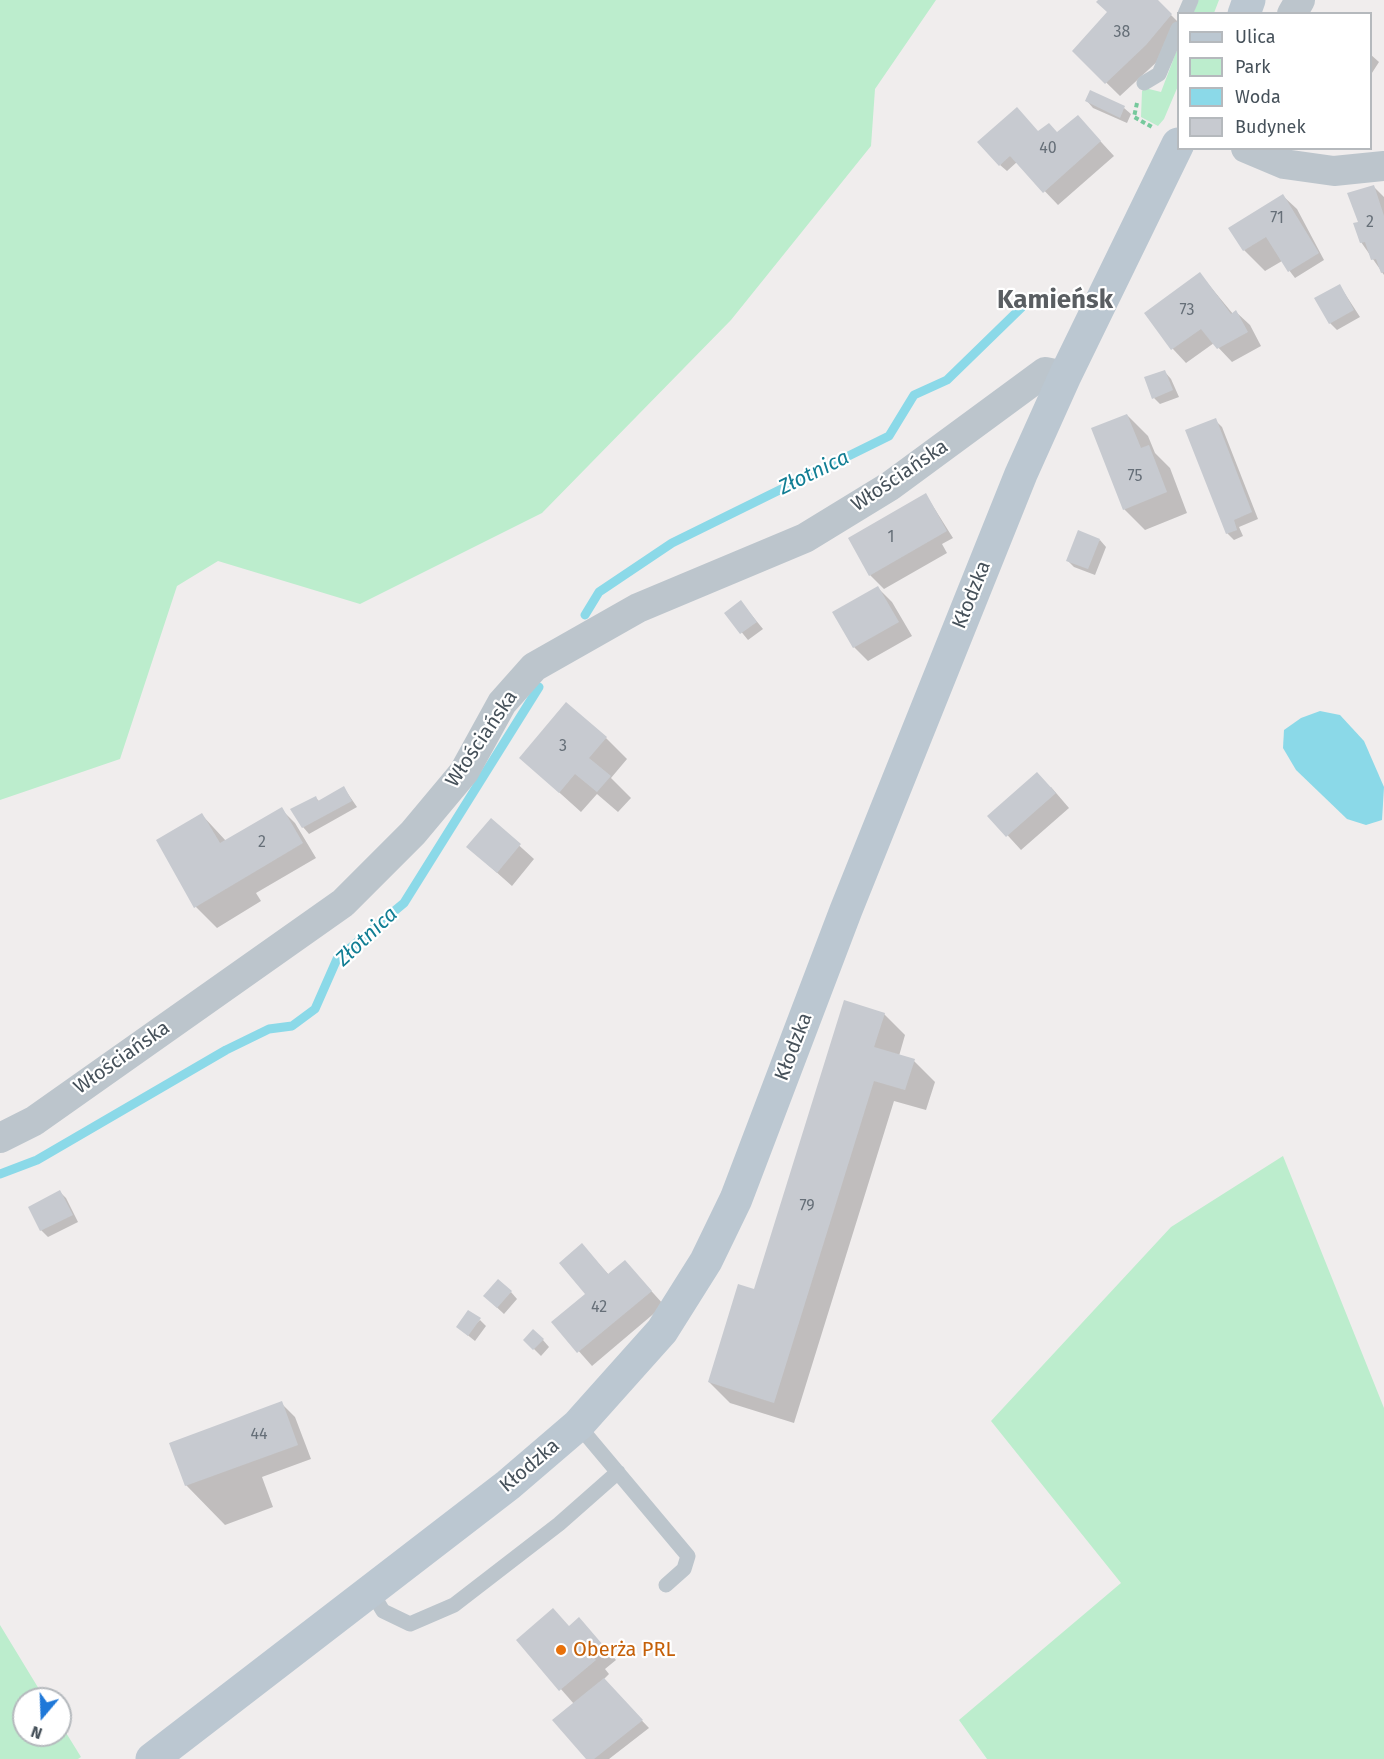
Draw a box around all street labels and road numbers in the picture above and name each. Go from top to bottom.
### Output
street label: Włościańska [847,435,953,517]
street label: Kłodzka [948,558,996,632]
street label: Włościańska [441,686,523,792]
street label: Kłodzka [770,1010,818,1084]
street label: Włościańska [69,1016,175,1100]
street label: Kłodzka [495,1434,565,1498]

